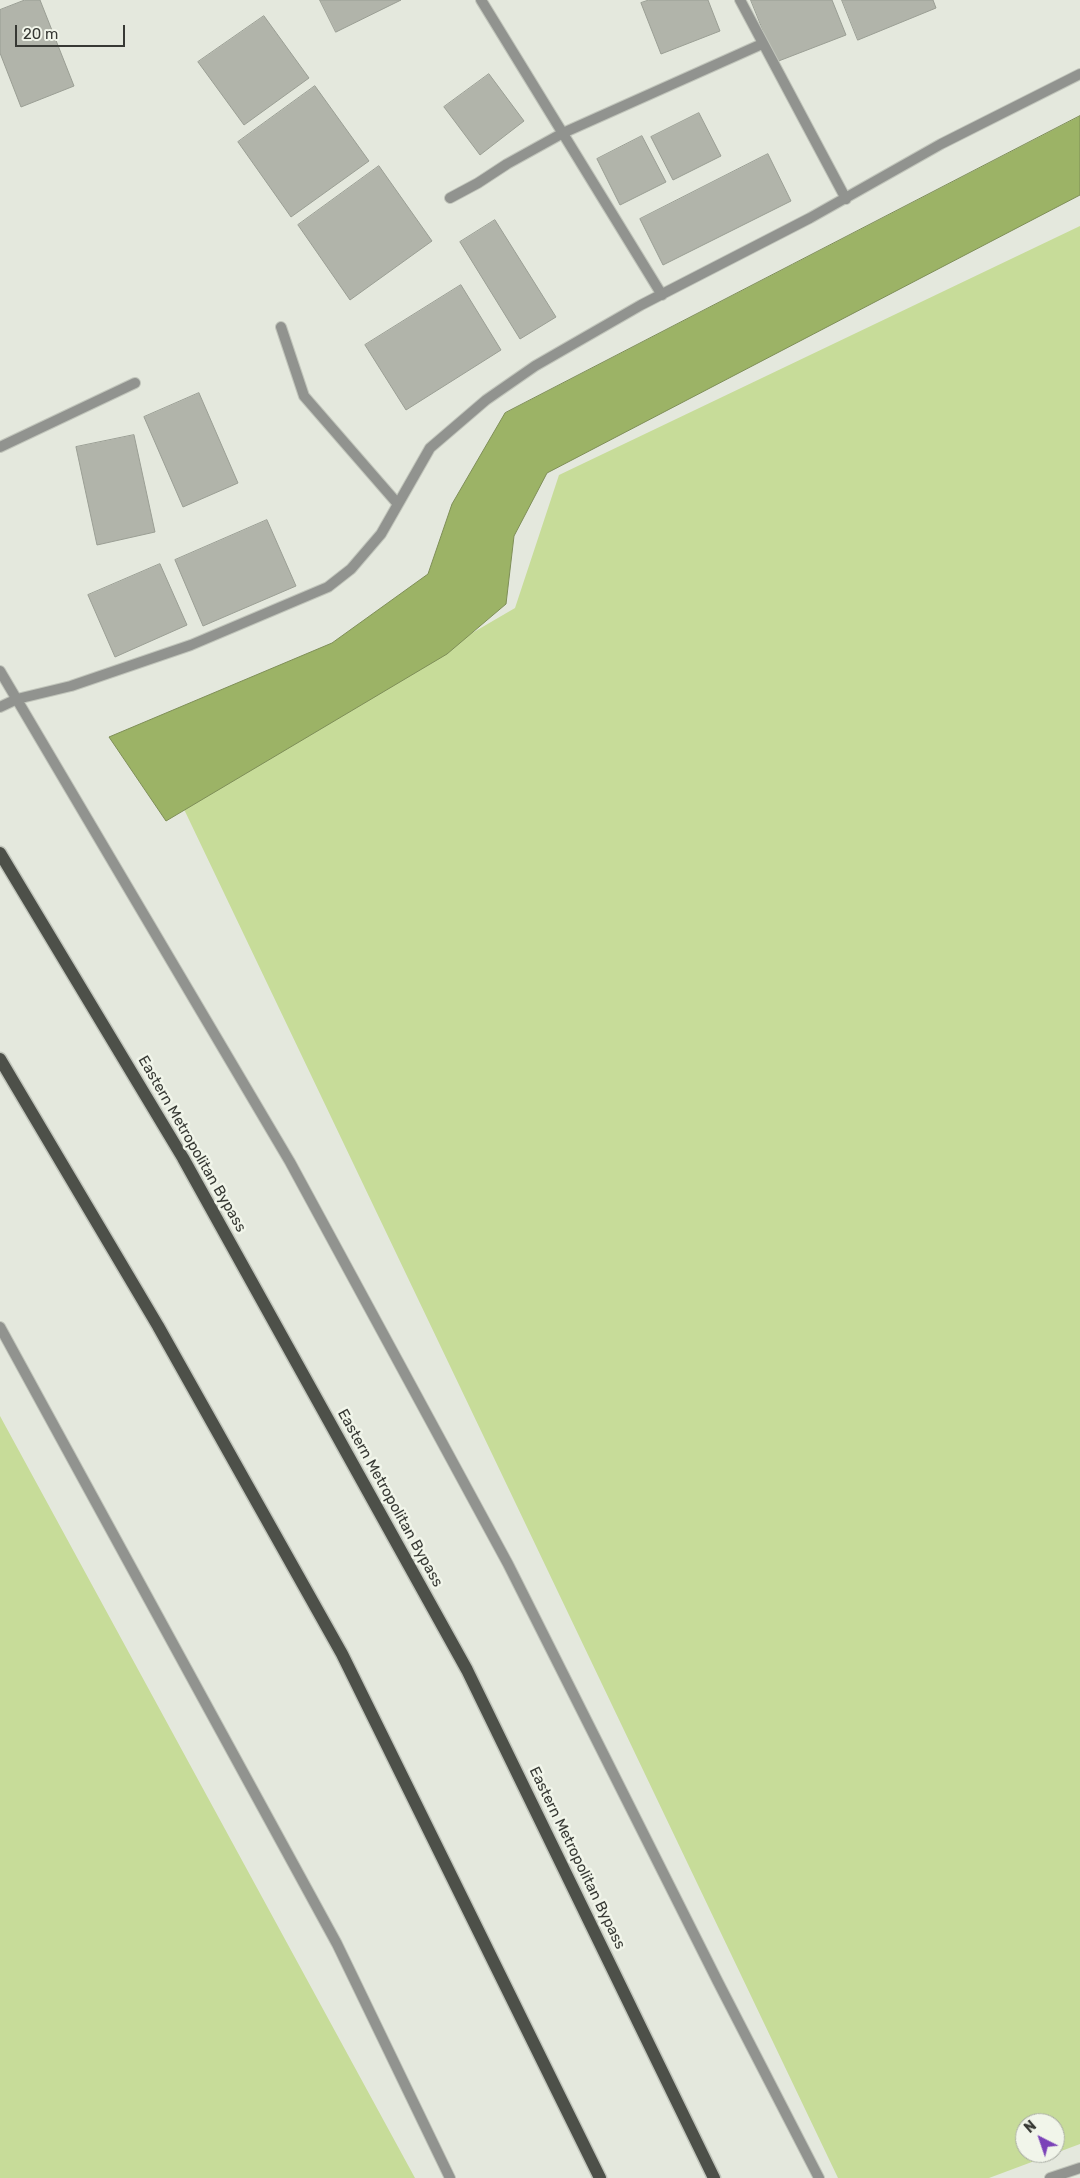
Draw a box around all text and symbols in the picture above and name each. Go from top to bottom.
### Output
scale bar [18,15,128,47]
text: 20 m [23,25,58,43]
street label: Eastern Metropolitan Bypass [134,1053,250,1235]
street label: Eastern Metropolitan Bypass [334,1406,446,1590]
street label: Eastern Metropolitan Bypass [525,1764,629,1952]
north arrow [1015,2113,1065,2163]
text: N [1021,2117,1040,2137]

